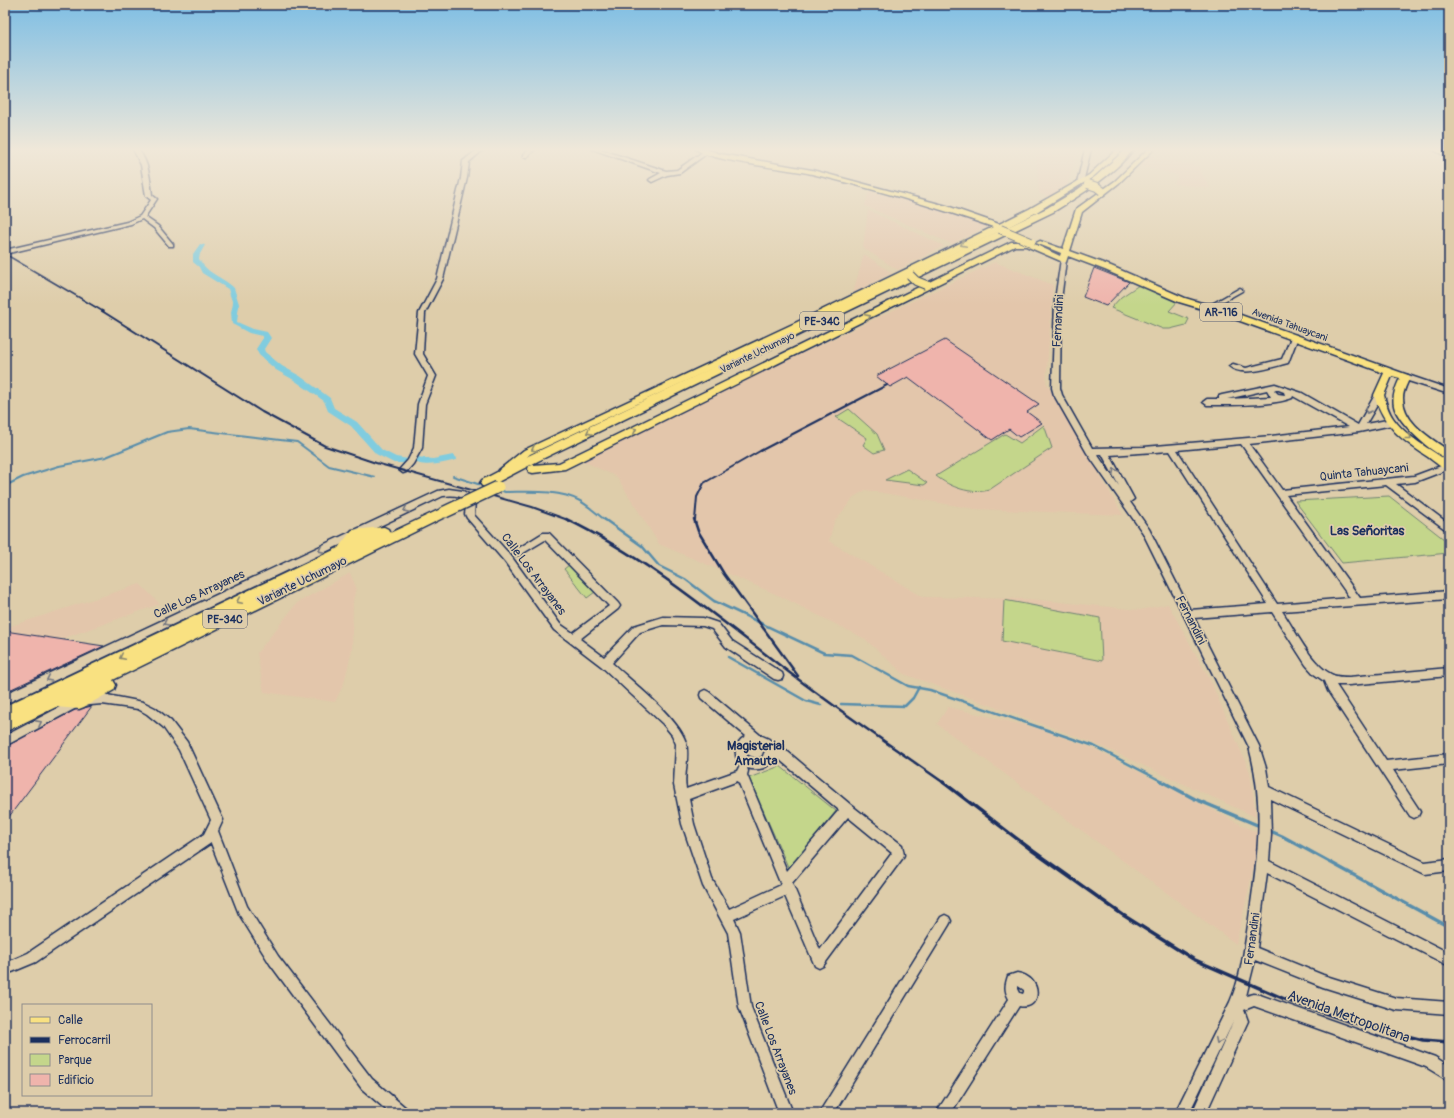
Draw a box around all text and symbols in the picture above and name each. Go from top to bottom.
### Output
one-way arrow [960,239,967,247]
street label: Fernandini [1050,294,1067,348]
road number: AR-116 [1200,303,1242,321]
street label: Avenida Tahuaycani [1250,306,1329,344]
road number: PE-34C [800,312,844,330]
one-way arrow [864,314,871,322]
street label: Variante Uchumayo [718,329,797,376]
one-way arrow [747,370,754,378]
one-way arrow [1366,407,1373,415]
one-way arrow [585,427,593,435]
one-way arrow [630,427,637,435]
one-way arrow [1404,432,1411,439]
one-way arrow [530,444,538,452]
street label: Quinta Tahuaycani [1319,460,1409,485]
one-way arrow [1112,468,1120,475]
one-way arrow [403,505,410,513]
district label: Las Señoritas [1330,523,1404,539]
street label: Calle Los Arrayanes [498,530,570,619]
one-way arrow [317,545,325,553]
street label: Variante Uchumayo [255,553,350,610]
street label: Calle Los Arrayanes [151,567,248,622]
street label: Fernandini [1172,593,1209,647]
one-way arrow [236,596,243,604]
road number: PE-34C [203,610,247,628]
one-way arrow [163,618,171,626]
one-way arrow [118,652,126,660]
one-way arrow [45,674,53,682]
one-way arrow [35,720,43,728]
district label: Magisterial Amauta [727,738,785,769]
street label: Fernandini [1241,912,1264,966]
street label: Avenida Metropolitana [1285,986,1412,1047]
street label: Calle Los Arrayanes [751,999,800,1098]
legend [22,1004,152,1096]
text: Calle [58,1013,83,1028]
text: Ferrocarril [58,1033,111,1048]
one-way arrow [1215,1036,1222,1044]
text: Parque [58,1053,92,1068]
text: Edificio [58,1073,94,1088]

